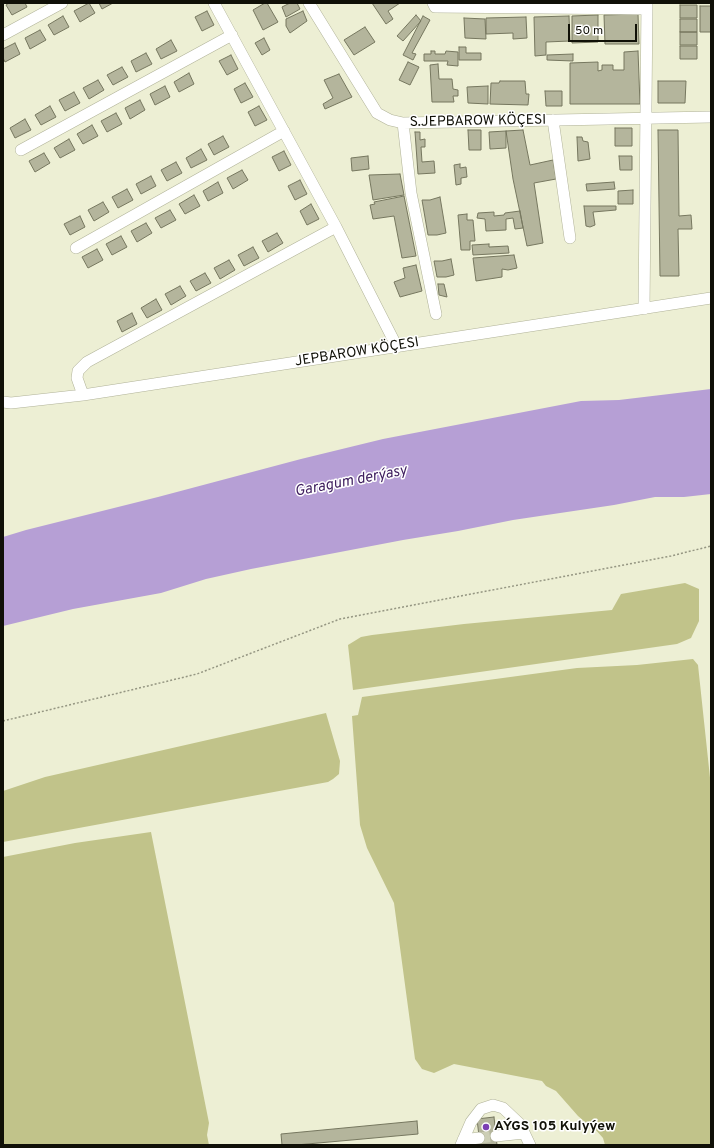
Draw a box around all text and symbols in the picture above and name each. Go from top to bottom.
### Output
scale bar [570,16,639,42]
text: 50 m [575,23,603,39]
street label: S.JEPBAROW KÖÇESI [410,112,546,132]
street label: JEPBAROW KÖÇESI [294,335,420,371]
water label: Garagum derýasy [293,462,409,502]
place label: AÝGS 105 Kulyýew [494,1119,615,1135]
marker: AÝGS 105 Kulyýew [481,1122,491,1132]

